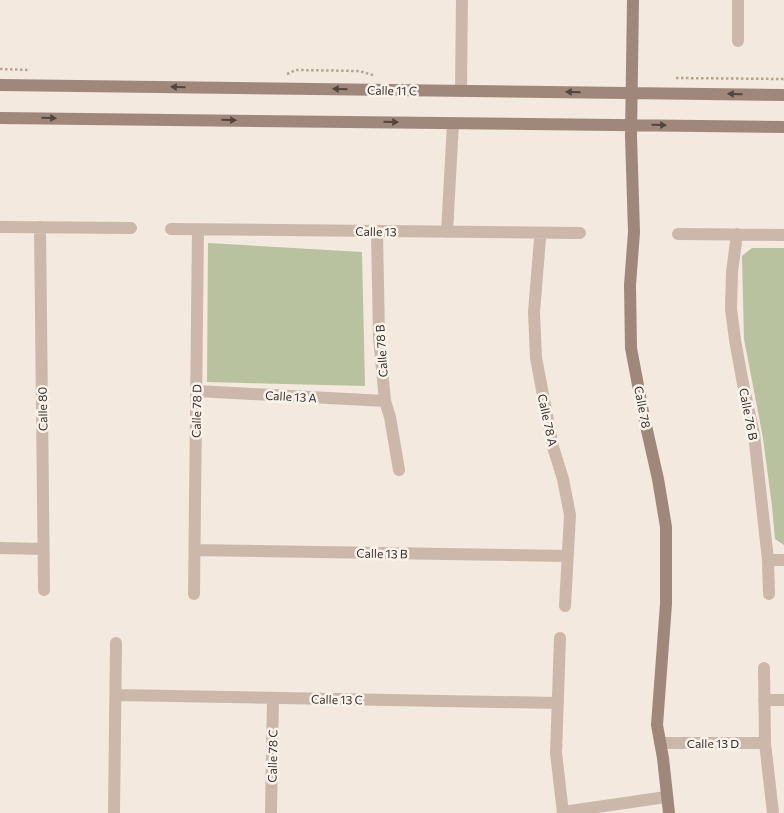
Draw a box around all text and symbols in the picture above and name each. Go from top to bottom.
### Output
one-way arrow [170,83,186,91]
street label: Calle 11 C [367,83,417,97]
one-way arrow [332,85,348,93]
one-way arrow [565,88,581,96]
one-way arrow [727,90,743,98]
one-way arrow [41,114,57,122]
one-way arrow [221,117,237,125]
one-way arrow [383,119,399,127]
one-way arrow [651,122,667,130]
street label: Calle 13 [355,224,397,238]
street label: Calle 78 B [372,324,390,378]
street label: Calle 78 D [189,384,203,438]
street label: Calle 78 [632,385,654,429]
street label: Calle 80 [35,387,49,431]
street label: Calle 76 B [737,387,761,442]
street label: Calle 13 A [265,388,317,404]
street label: Calle 78 A [536,392,560,448]
street label: Calle 13 B [356,546,408,560]
street label: Calle 13 C [311,692,363,706]
street label: Calle 78 C [265,729,279,783]
street label: Calle 13 D [687,736,739,750]

